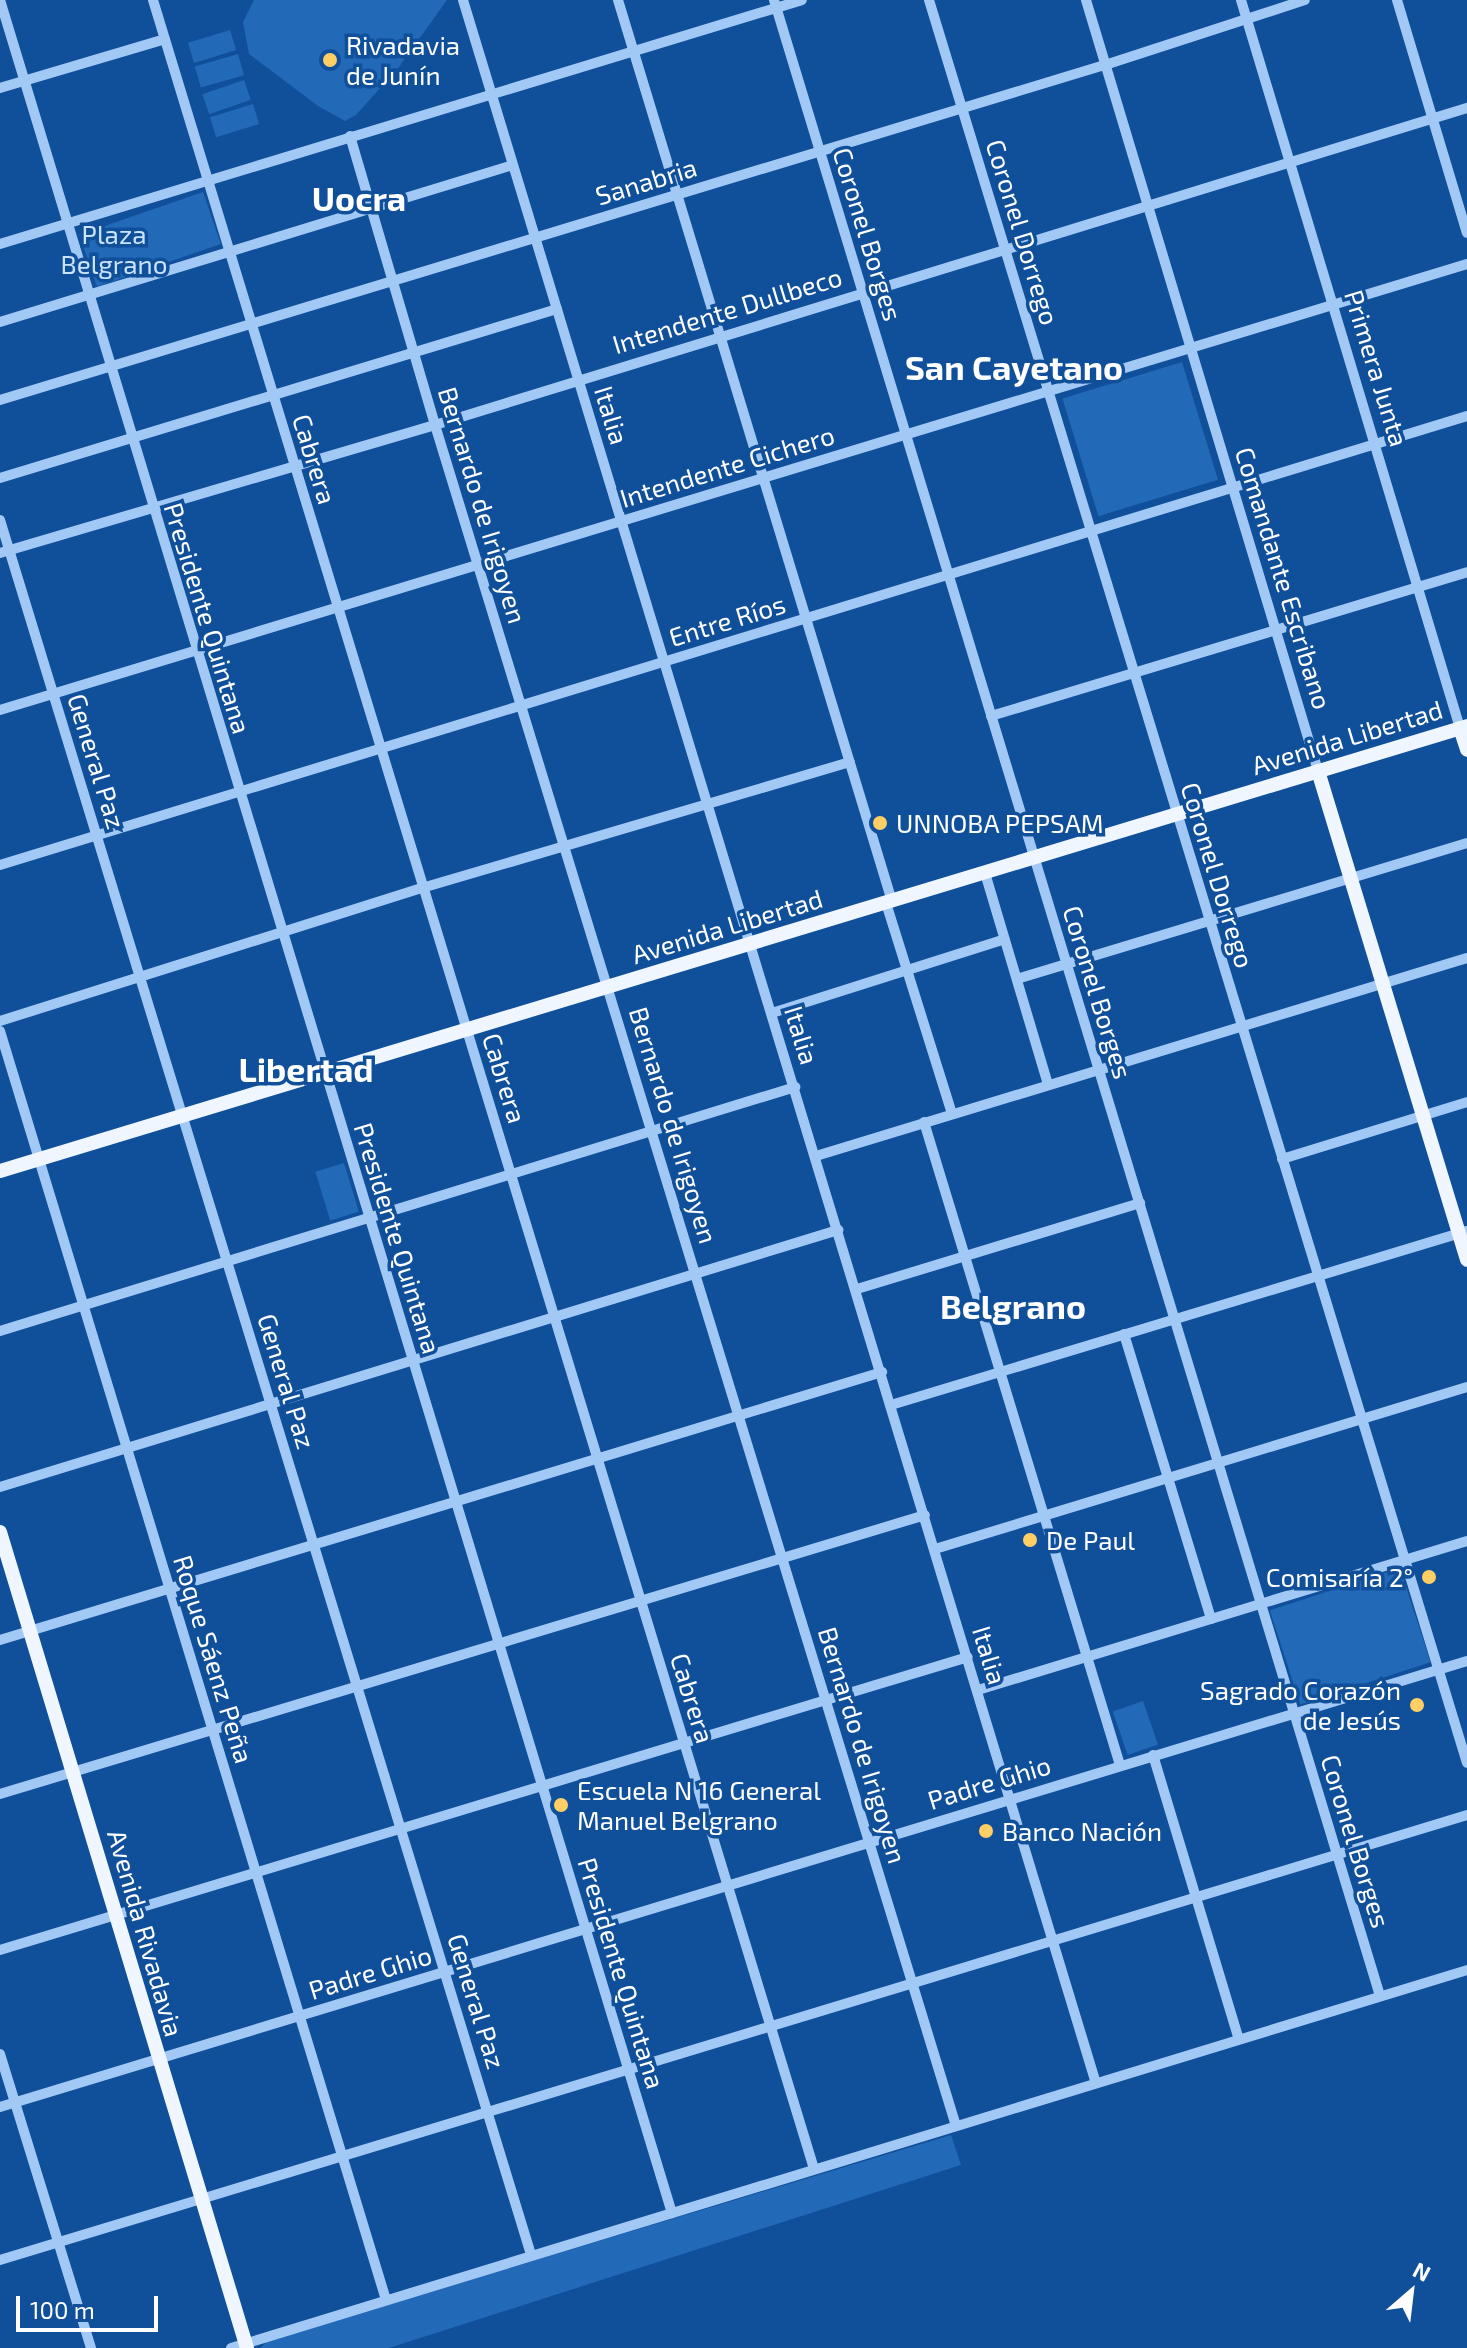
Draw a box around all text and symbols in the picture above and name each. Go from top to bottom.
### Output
place label: Rivadavia de Junín [346,29,460,90]
marker: Rivadavia de Junín [321,51,339,69]
street label: Coronel Dorrego [980,135,1066,329]
street label: Coronel Borges [827,143,909,325]
street label: Sanabria [592,151,700,211]
district label: Uocra [312,178,406,218]
park label: Plaza Belgrano [61,218,167,280]
street label: Intendente Dullbeco [609,260,845,360]
street label: Primera Junta [1338,286,1416,450]
district label: San Cayetano [905,347,1123,387]
street label: Italia [588,382,636,448]
street label: Bernardo de Irigoyen [432,383,534,627]
street label: Cabrera [287,410,343,508]
street label: Intendente Cichero [616,419,838,513]
street label: Comandante Escribano [1229,443,1339,713]
street label: Presidente Quintana [158,499,258,737]
street label: Entre Ríos [665,588,789,652]
street label: General Paz [62,689,132,833]
street label: Avenida Libertad [1248,693,1446,781]
street label: Coronel Dorrego [1175,778,1261,972]
place label: UNNOBA PEPSAM [896,807,1104,839]
marker: UNNOBA PEPSAM [871,814,889,832]
street label: Avenida Libertad [628,882,826,970]
street label: Coronel Borges [1057,901,1139,1083]
street label: Italia [778,1002,826,1068]
street label: Bernardo de Irigoyen [623,1003,725,1247]
street label: Cabrera [477,1029,533,1127]
district label: Libertad [238,1049,374,1089]
street label: Presidente Quintana [348,1119,448,1357]
district label: Belgrano [940,1286,1086,1326]
street label: General Paz [252,1309,322,1453]
place label: De Paul [1046,1524,1135,1556]
marker: De Paul [1021,1531,1039,1549]
street label: Roque Sáenz Peña [168,1551,260,1767]
place label: Comisaría 2° [1266,1561,1413,1593]
marker: Comisaría 2° [1420,1568,1438,1586]
street label: Italia [966,1622,1014,1688]
street label: Bernardo de Irigoyen [812,1623,914,1867]
street label: Cabrera [665,1649,721,1747]
place label: Sagrado Corazón de Jesús [1200,1674,1401,1736]
marker: Sagrado Corazón de Jesús [1408,1696,1426,1714]
street label: Padre Ghio [924,1749,1054,1815]
street label: Coronel Borges [1315,1750,1397,1932]
place label: Escuela N 16 General Manuel Belgrano [577,1774,821,1836]
marker: Escuela N 16 General Manuel Belgrano [552,1796,570,1814]
place label: Banco Nación [1002,1815,1162,1847]
marker: Banco Nación [977,1822,995,1840]
street label: Avenida Rivadavia [102,1826,190,2040]
street label: Presidente Quintana [572,1854,672,2092]
street label: General Paz [442,1929,512,2073]
street label: Padre Ghio [305,1939,435,2005]
north arrow [1371,2252,1451,2332]
text: N [1409,2256,1435,2286]
scale bar [20,2280,162,2330]
text: 100 m [30,2295,95,2324]

